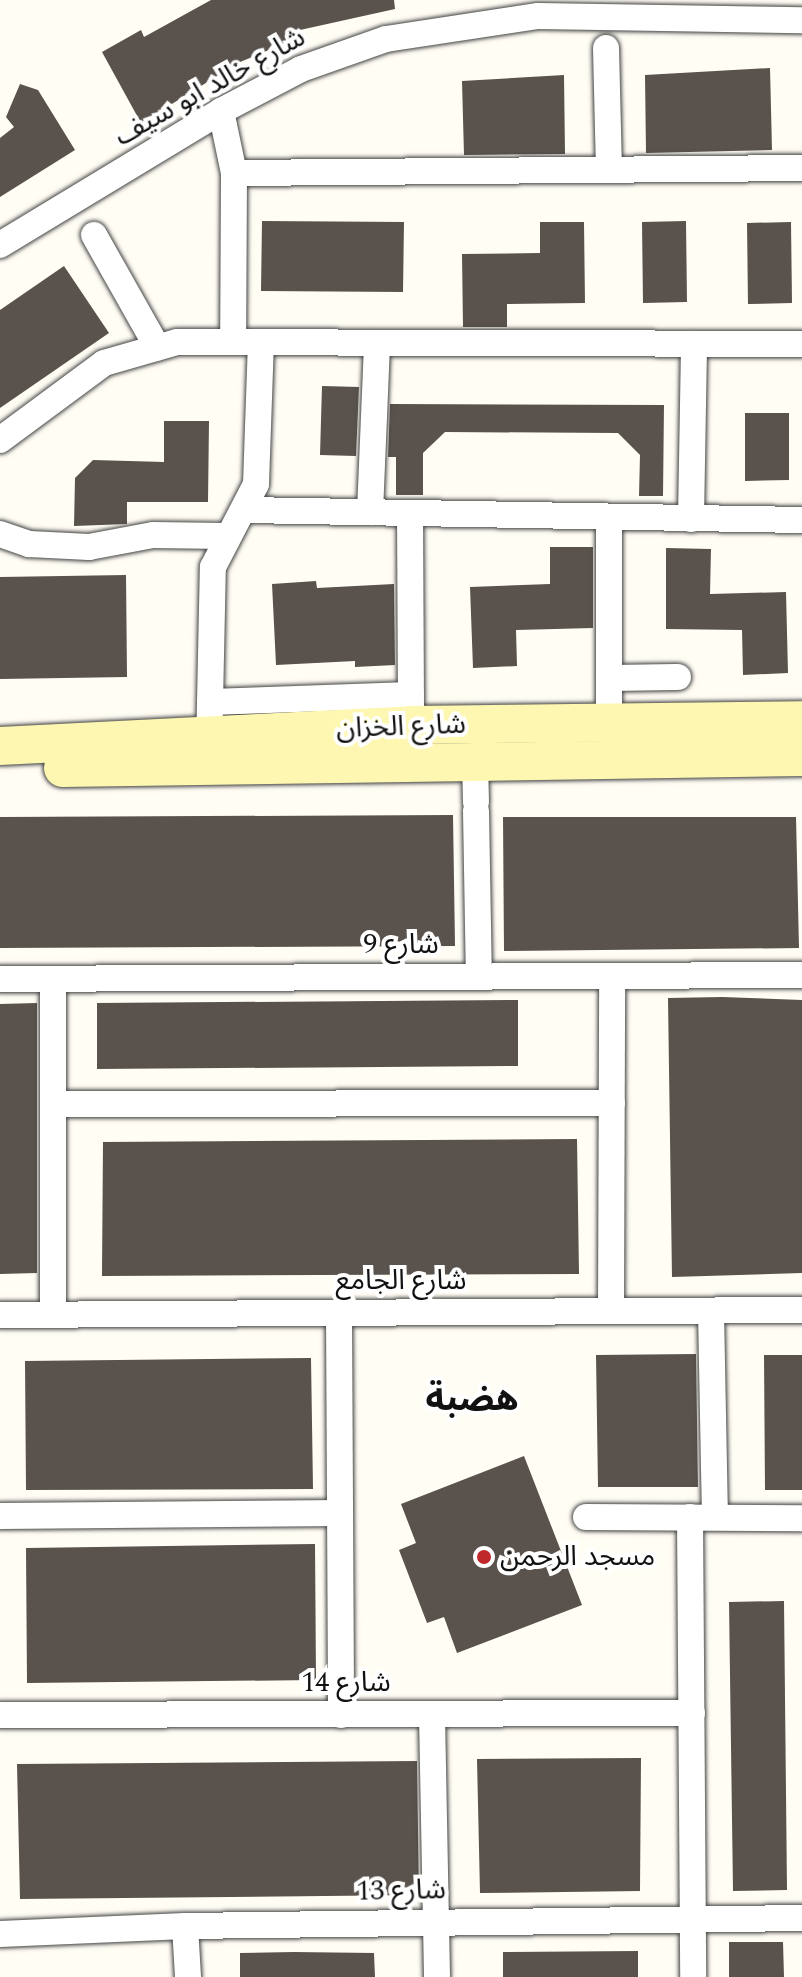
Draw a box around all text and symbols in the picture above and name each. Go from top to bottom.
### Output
street label: شارع خالد ابو سيف [109,21,311,153]
street label: شارع الخزان [336,708,466,746]
street label: شارع 9 [363,928,439,962]
street label: شارع الجامع [335,1264,467,1298]
district label: هضبة [425,1378,519,1422]
place label: مسجد الرحمن [500,1540,655,1574]
marker: مسجد الرحمن [475,1548,493,1566]
street label: شارع 14 [301,1666,391,1700]
street label: شارع 13 [356,1873,446,1909]

